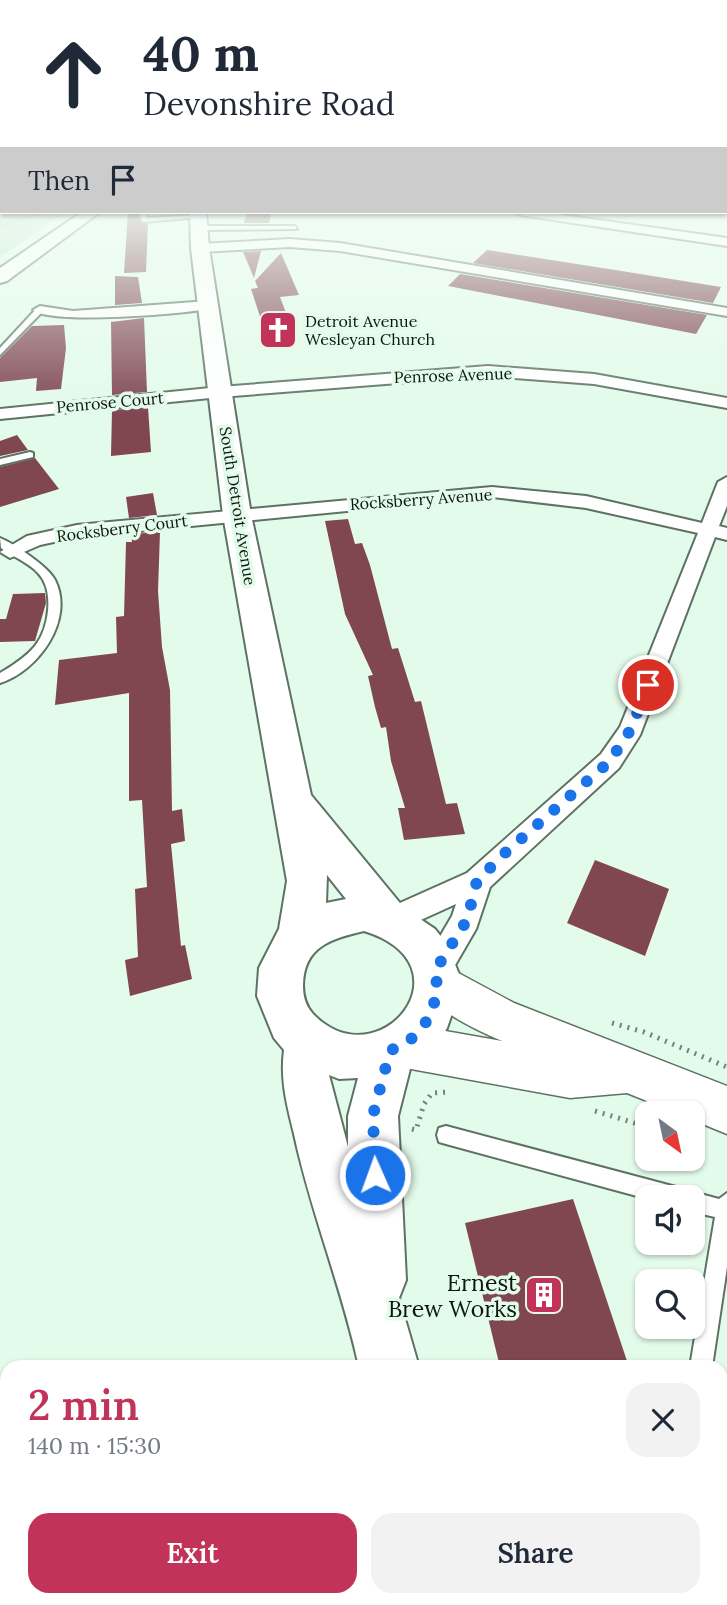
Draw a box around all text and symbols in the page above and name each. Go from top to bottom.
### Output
text: 40 m [143,22,259,84]
icon: ahead [28,28,119,119]
text: Devonshire Road [143,83,395,124]
icon: arrive [104,161,142,199]
text: Then [28,164,90,197]
church icon: Detroit Avenue Wesleyan Church [257,309,299,351]
place label: Detroit Avenue Wesleyan Church [305,311,436,349]
street label: Penrose Avenue [393,363,513,387]
street label: Penrose Court [55,387,165,417]
street label: South Detroit Avenue [216,425,260,587]
street label: Rocksberry Avenue [349,484,493,514]
street label: Rocksberry Court [55,510,189,546]
pin [618,655,678,715]
icon: arrive [629,666,667,704]
north arrow [635,1101,705,1171]
map controls [635,1101,705,1339]
position arrow [338,1138,412,1212]
button: sound [635,1185,705,1255]
place label: Ernest Brew Works [388,1268,517,1323]
button: search [635,1269,705,1339]
building icon: Ernest Brew Works [523,1274,565,1316]
text: 2 min [28,1378,139,1432]
button: close [626,1383,700,1457]
text: 140 m · 15:30 [28,1431,161,1460]
button: Exit [28,1513,357,1593]
button: Share [371,1513,700,1593]

